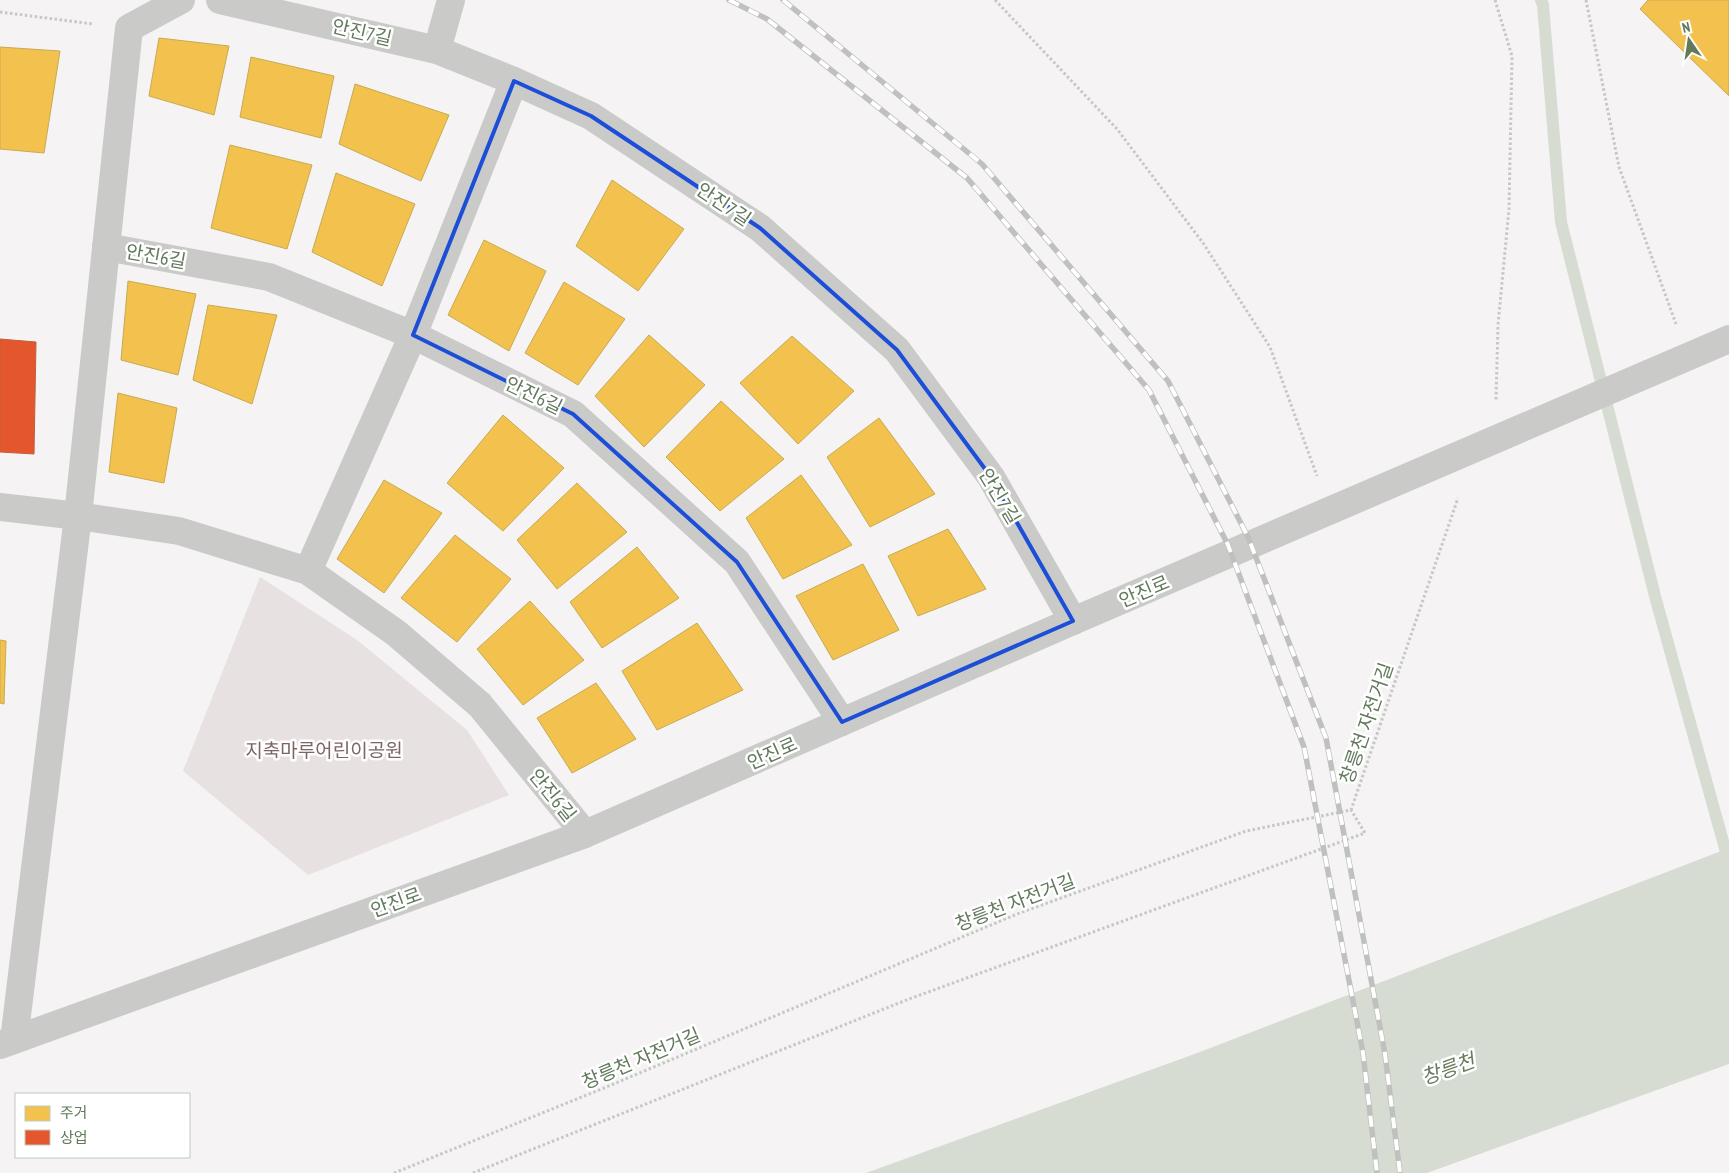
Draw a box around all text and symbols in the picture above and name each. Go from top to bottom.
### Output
street label: 안진7길 [330,13,394,51]
north arrow [1664,15,1714,65]
text: N [1680,18,1692,37]
street label: 안진7길 [692,177,756,231]
street label: 안진6길 [124,239,188,273]
street label: 안진6길 [501,371,567,419]
street label: 안진7길 [974,464,1026,528]
street label: 안진로 [1115,570,1173,612]
street label: 창릉천 자전거길 [1334,659,1398,787]
street label: 안진로 [743,731,801,775]
park label: 지축마루어린이공원 [245,738,403,762]
street label: 안진6길 [524,764,582,826]
street label: 창릉천 자전거길 [952,868,1078,936]
street label: 안진로 [367,882,425,922]
street label: 창릉천 자전거길 [578,1022,704,1094]
water label: 창릉천 [1418,1046,1481,1091]
legend [15,1093,190,1158]
text: 주거 [60,1103,88,1122]
text: 상업 [60,1128,88,1147]

